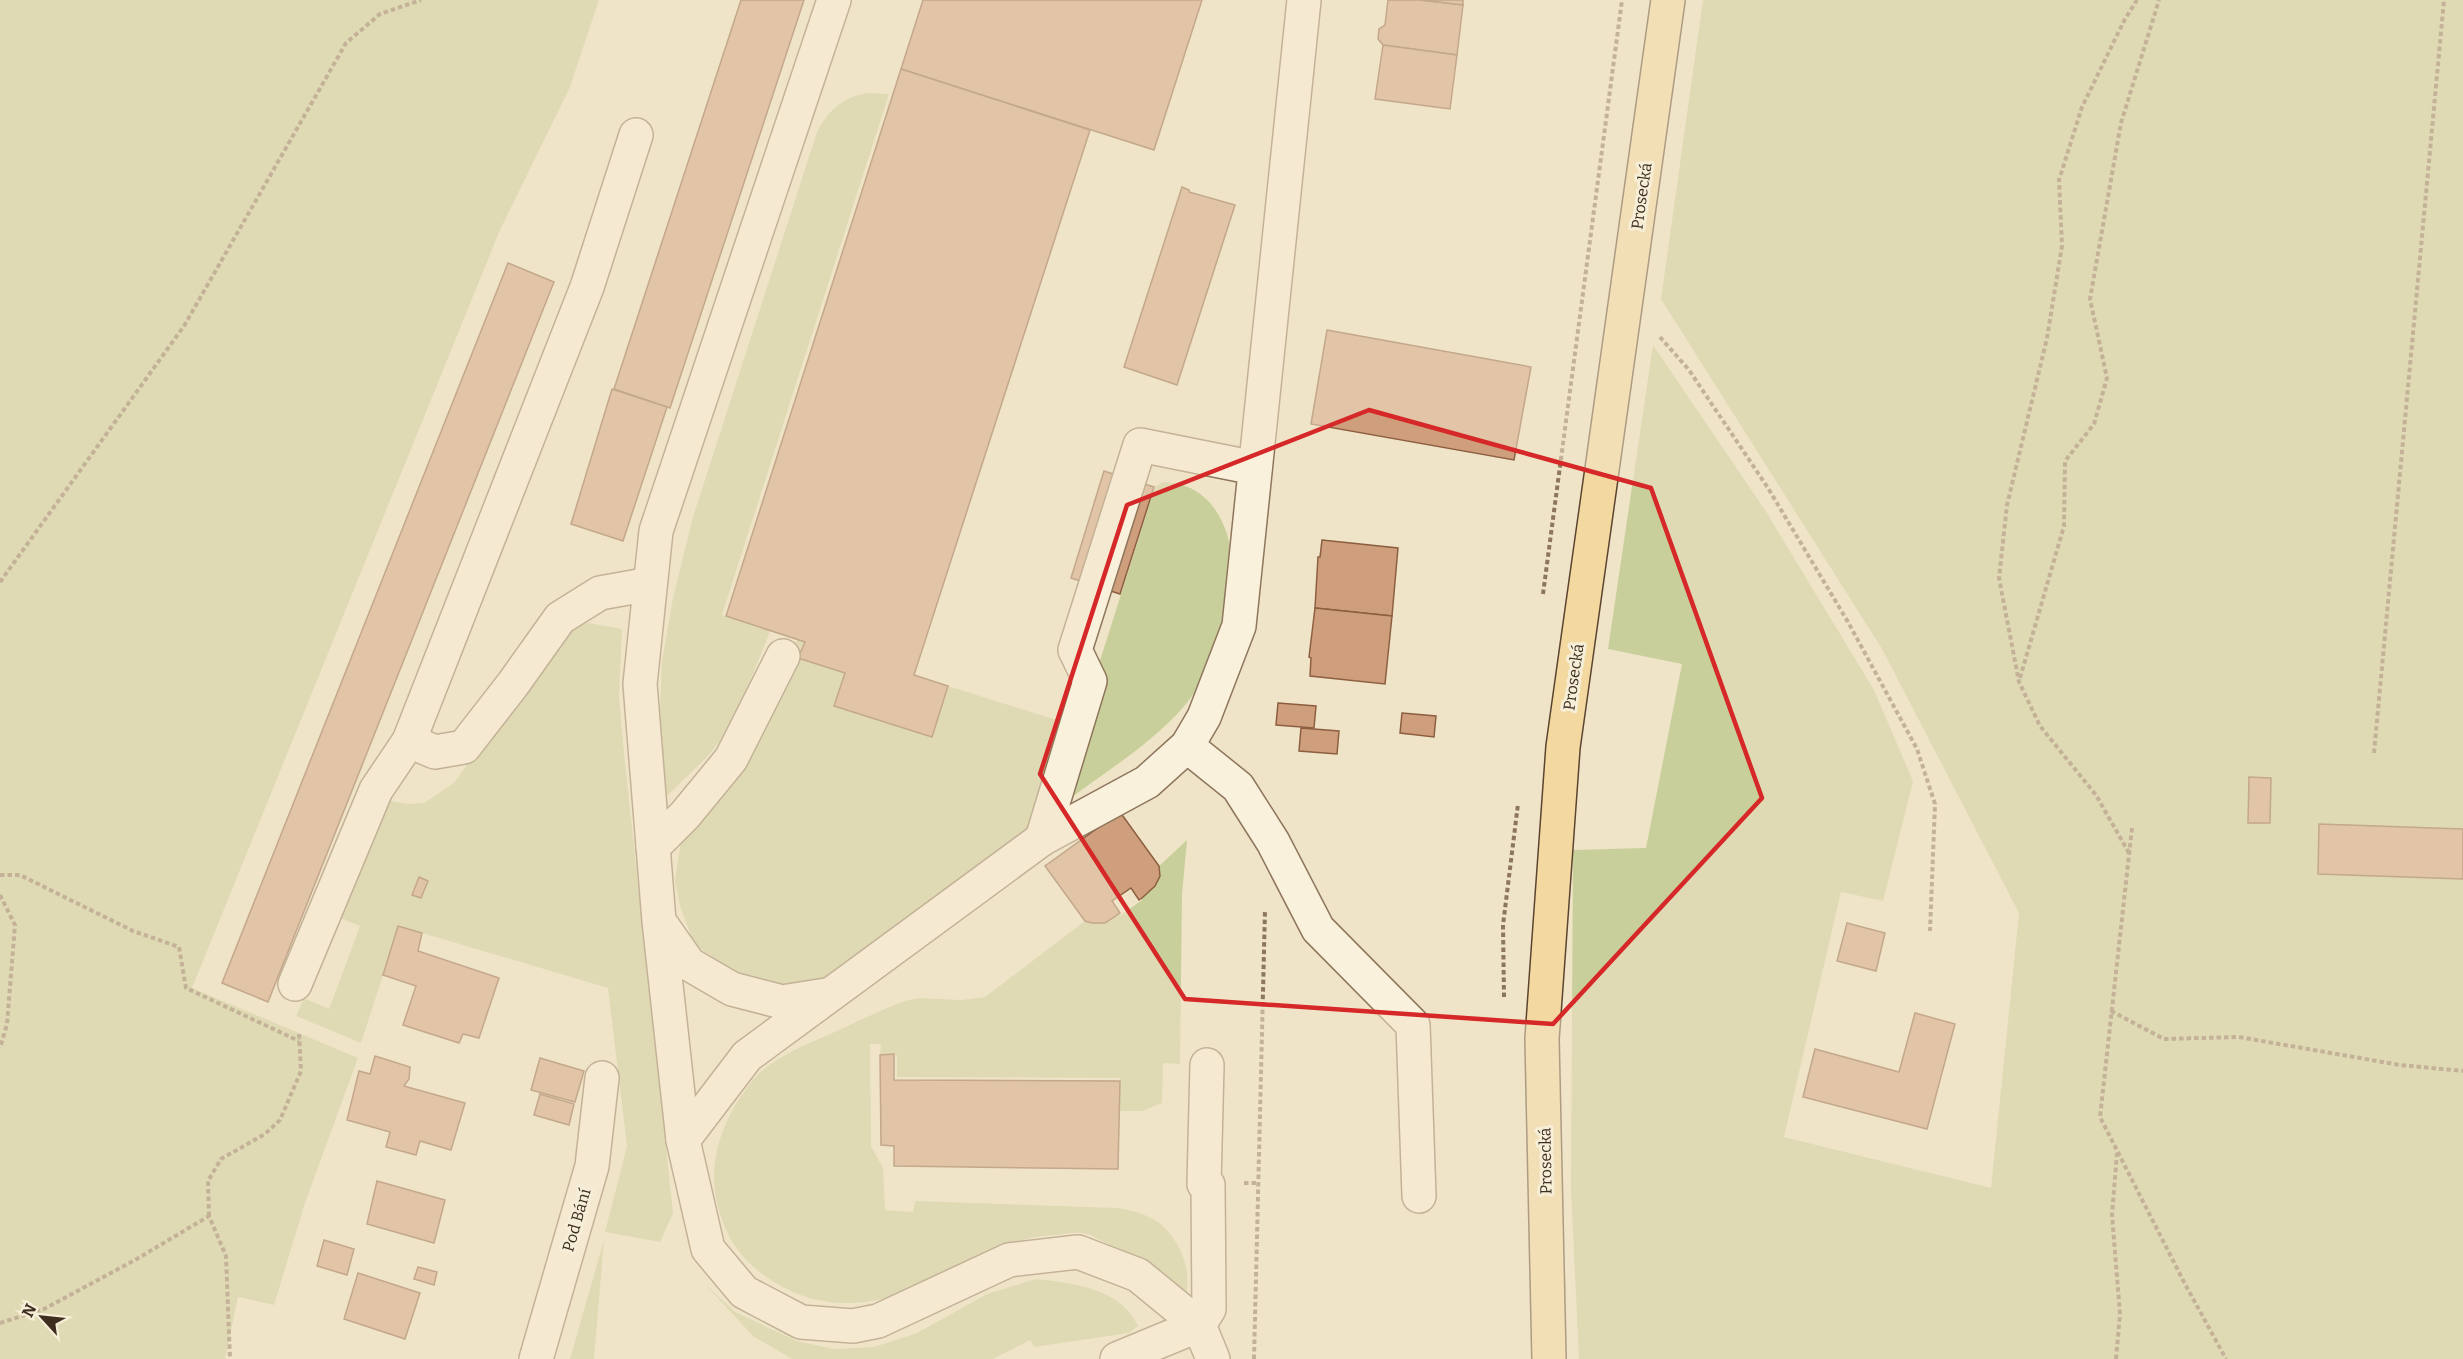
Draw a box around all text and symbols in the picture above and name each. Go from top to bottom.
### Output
street label: Prosecká [1627,161,1656,231]
street label: Prosecká [1559,642,1588,712]
street label: Prosecká [1535,1127,1556,1195]
street label: Pod Bání [558,1186,595,1254]
north arrow [12,1287,72,1347]
text: N [18,1301,40,1320]

